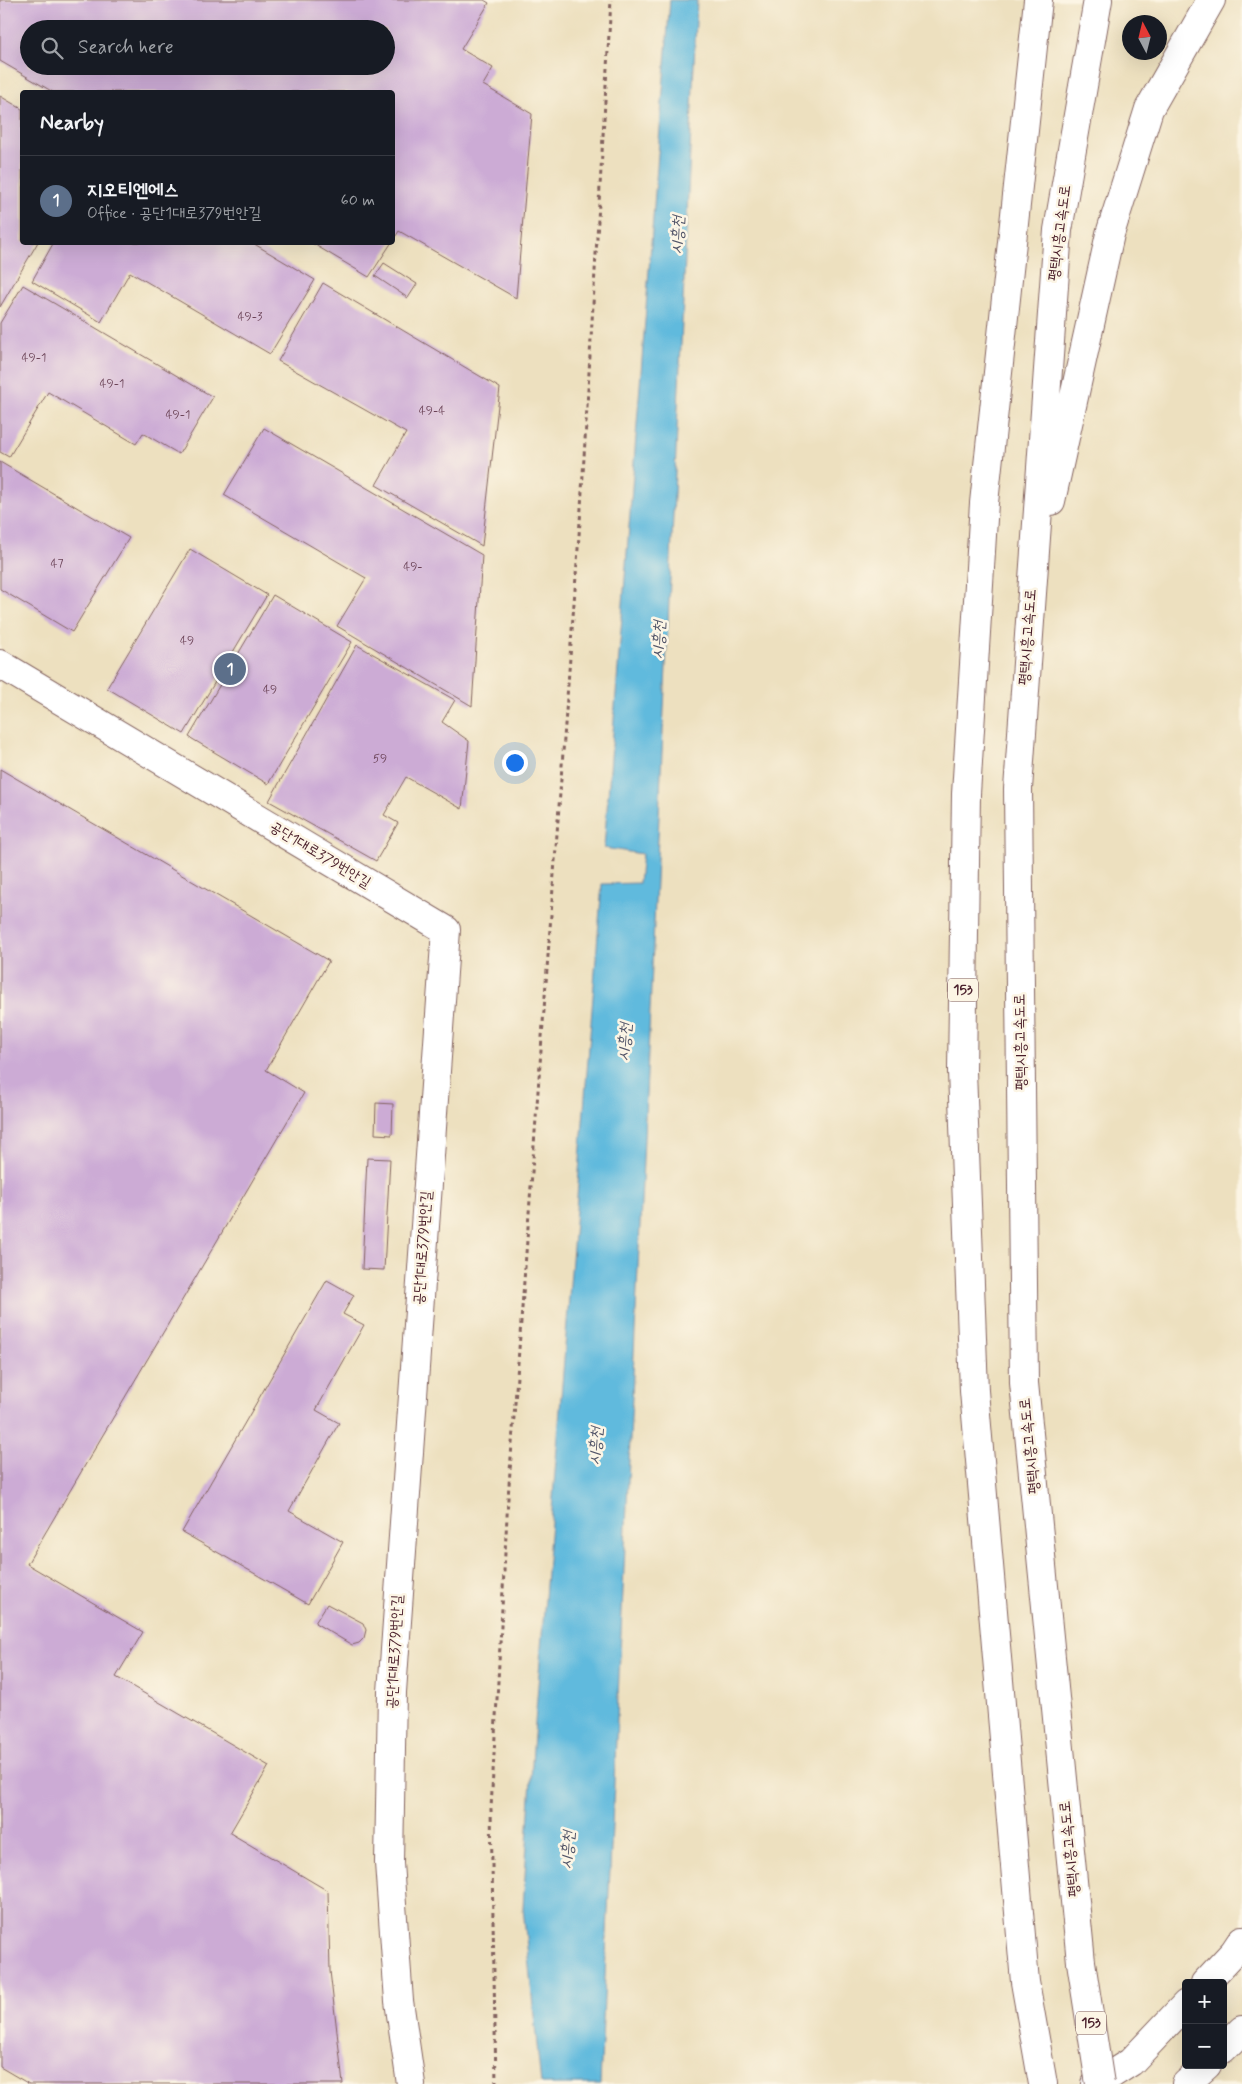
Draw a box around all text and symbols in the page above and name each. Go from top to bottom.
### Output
north arrow [1122,15,1167,60]
search box [20,20,395,75]
icon: search [38,34,66,62]
text: Search here [78,35,174,60]
text: Nearby [40,109,104,137]
text: 지오티엔에스 [87,178,179,203]
street label: 평택시흥고속도로 [1044,184,1076,282]
text: 1 [52,190,60,211]
text: 60 m [341,190,375,211]
text: Office · 공단1대로379번안길 [87,203,261,224]
water label: 시흥천 [667,213,690,255]
house number: 49-3 [238,309,263,325]
house number: 49-1 [22,350,46,366]
house number: 49-1 [100,376,124,392]
house number: 49-4 [419,403,445,419]
house number: 49-1 [166,407,190,423]
house number: 47 [50,556,64,572]
house number: 49- [403,559,423,575]
street label: 평택시흥고속도로 [1015,588,1041,686]
water label: 시흥천 [648,618,671,660]
house number: 49 [180,633,194,649]
pin: 1 [214,650,246,688]
house number: 49 [263,682,277,698]
your location [502,750,528,776]
house number: 59 [373,751,387,767]
street label: 공단1대로379번안길 [266,817,374,893]
road number: 153 [948,978,978,1002]
street label: 평택시흥고속도로 [1010,994,1032,1090]
water label: 시흥천 [613,1020,637,1062]
street label: 공단1대로379번안길 [409,1190,437,1306]
street label: 평택시흥고속도로 [1015,1397,1045,1495]
water label: 시흥천 [584,1424,608,1466]
street label: 공단1대로379번안길 [382,1594,408,1710]
street label: 평택시흥고속도로 [1055,1800,1085,1898]
water label: 시흥천 [556,1828,580,1870]
map controls [1182,1979,1227,2069]
button: + [1182,1979,1227,2024]
road number: 153 [1076,2012,1106,2035]
button: − [1182,2024,1227,2069]

